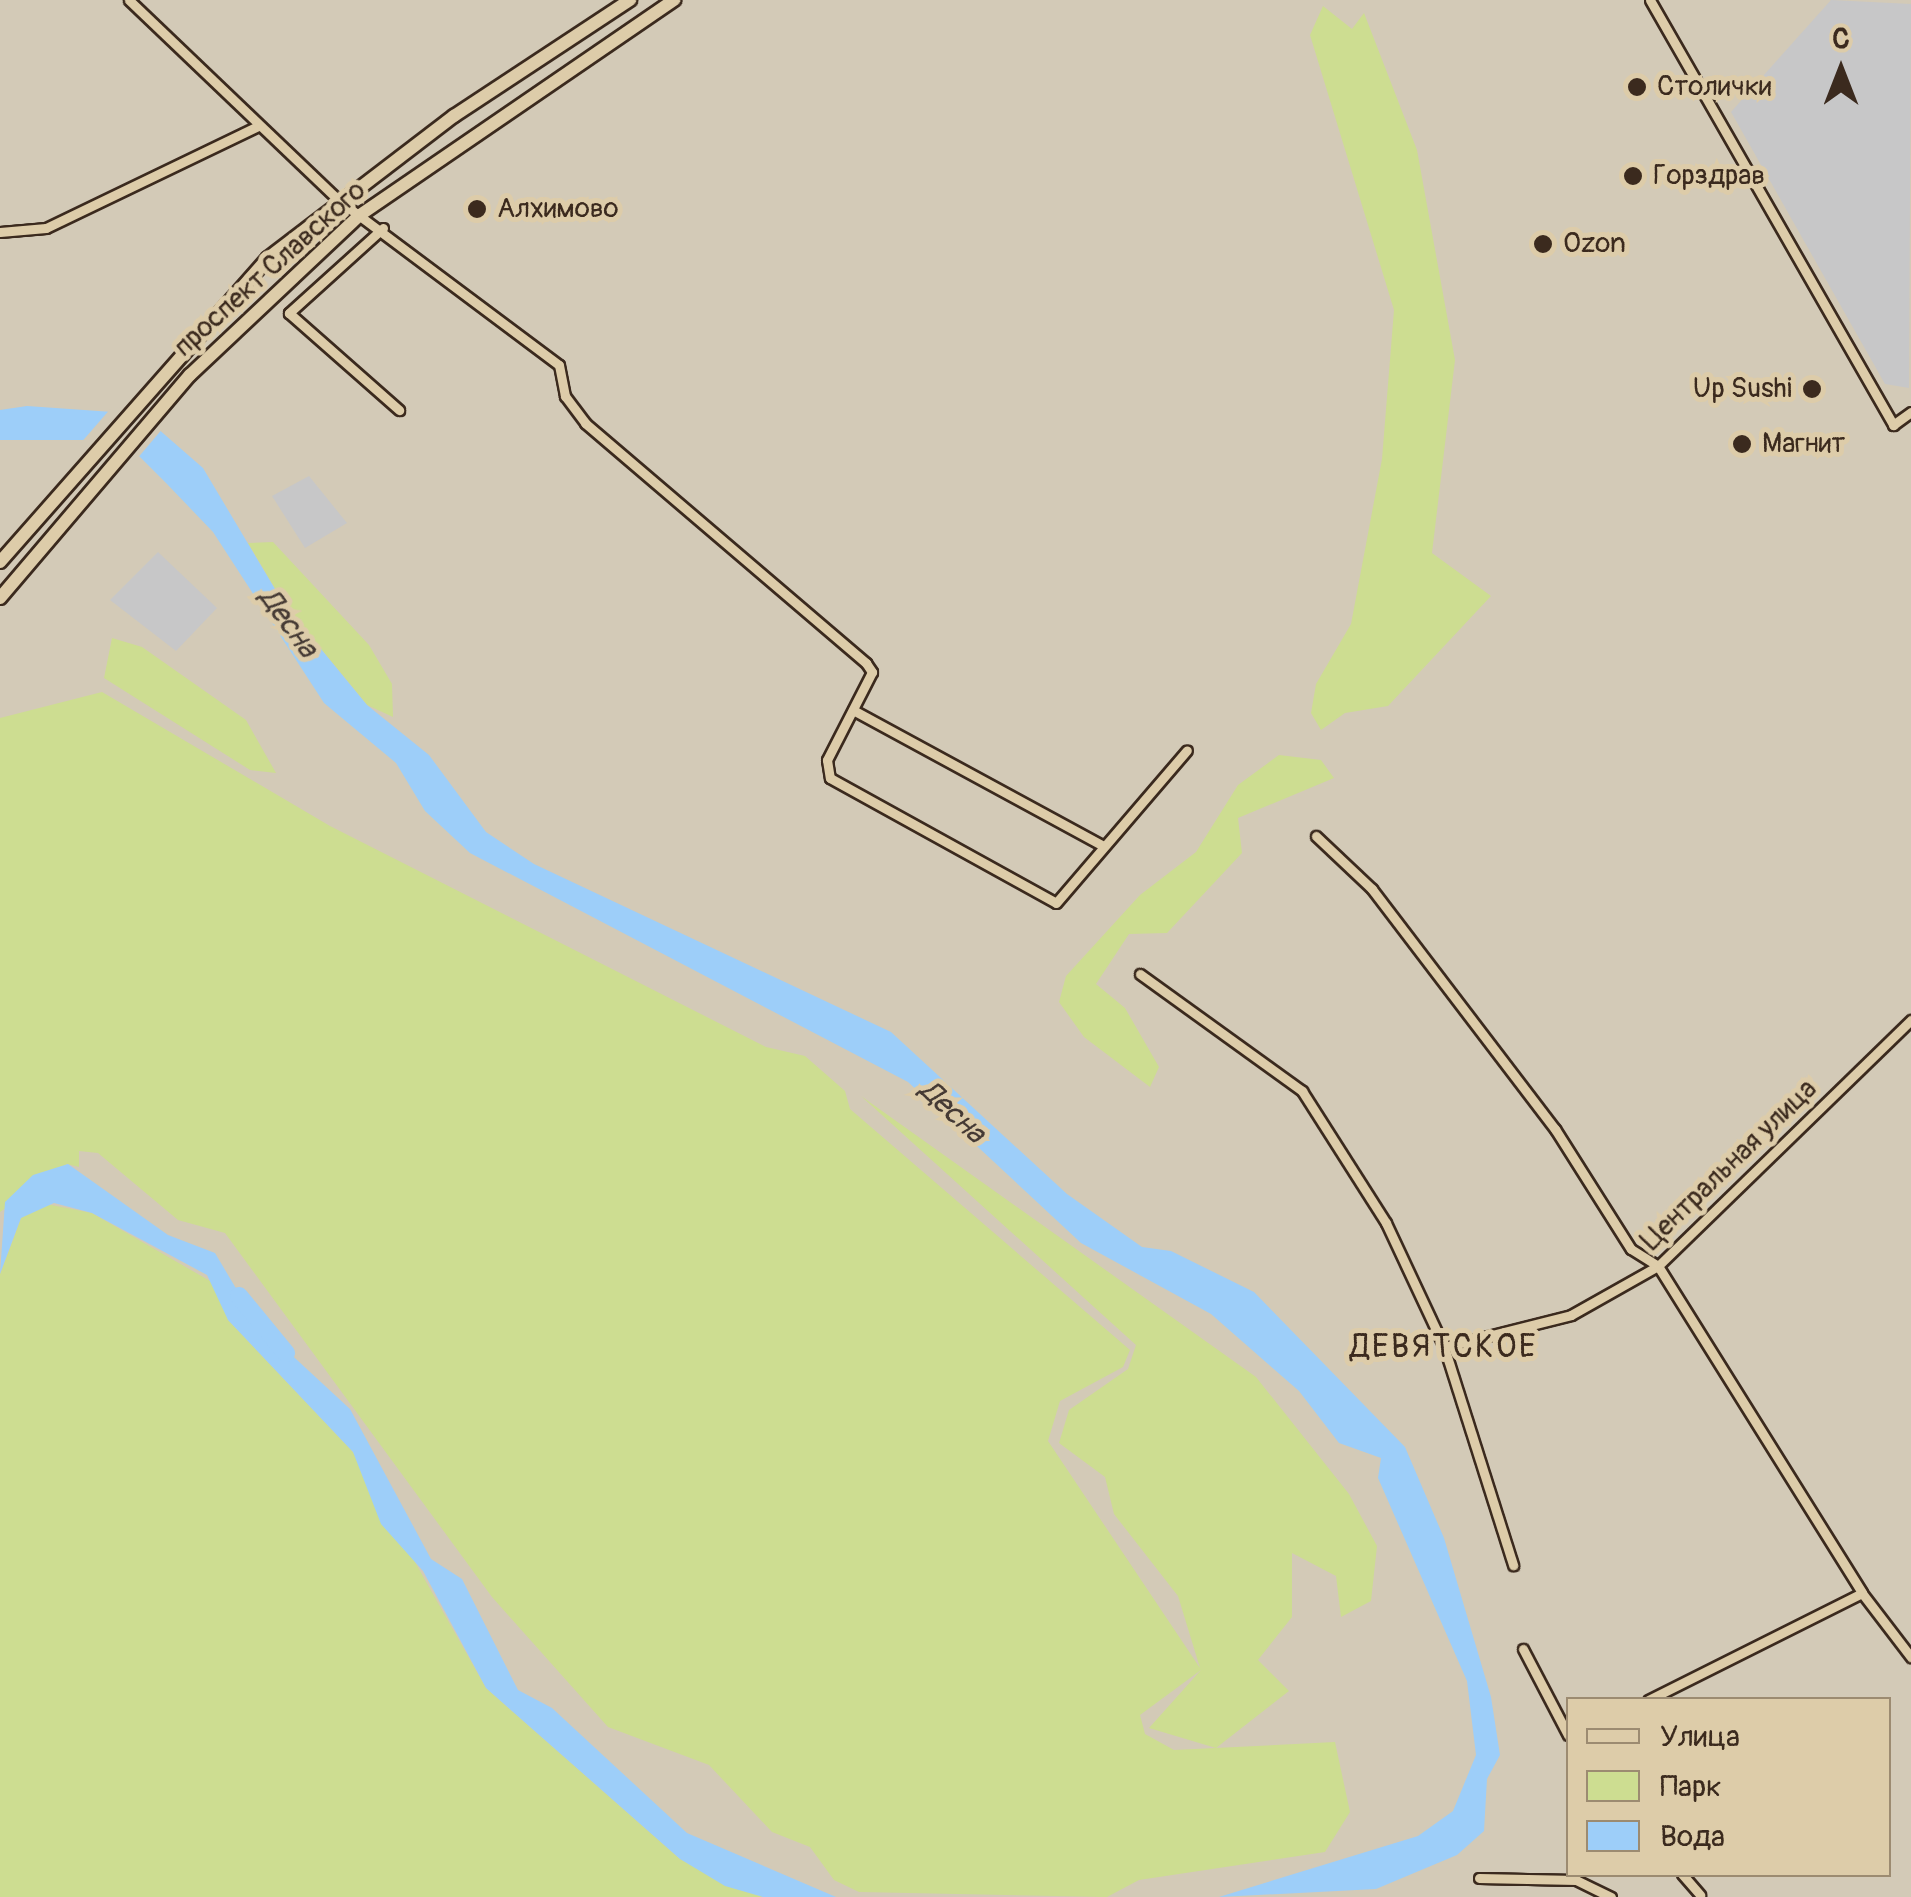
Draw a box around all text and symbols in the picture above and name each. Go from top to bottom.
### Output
north arrow [1791,20,1891,120]
text: С [1832,22,1850,57]
place label: Столички [1657,70,1772,104]
marker: Столички [1626,76,1648,98]
place label: Горздрав [1653,159,1765,193]
marker: Горздрав [1622,165,1644,187]
street label: проспект Славского [167,174,373,364]
place label: Алхимово [497,192,619,226]
marker: Алхимово [466,198,488,220]
place label: Ozon [1563,227,1626,261]
marker: Ozon [1532,233,1554,255]
place label: Up Sushi [1693,372,1792,406]
marker: Up Sushi [1801,378,1823,400]
place label: Магнит [1762,427,1845,461]
marker: Магнит [1731,433,1753,455]
water label: Десна [251,581,325,665]
water label: Десна [912,1073,992,1151]
street label: Центральная улица [1634,1073,1824,1257]
district label: ДЕВЯТСКОЕ [1350,1328,1538,1366]
legend [1566,1697,1891,1877]
text: Улица [1660,1718,1740,1755]
text: Парк [1660,1768,1722,1805]
text: Вода [1660,1818,1725,1855]

